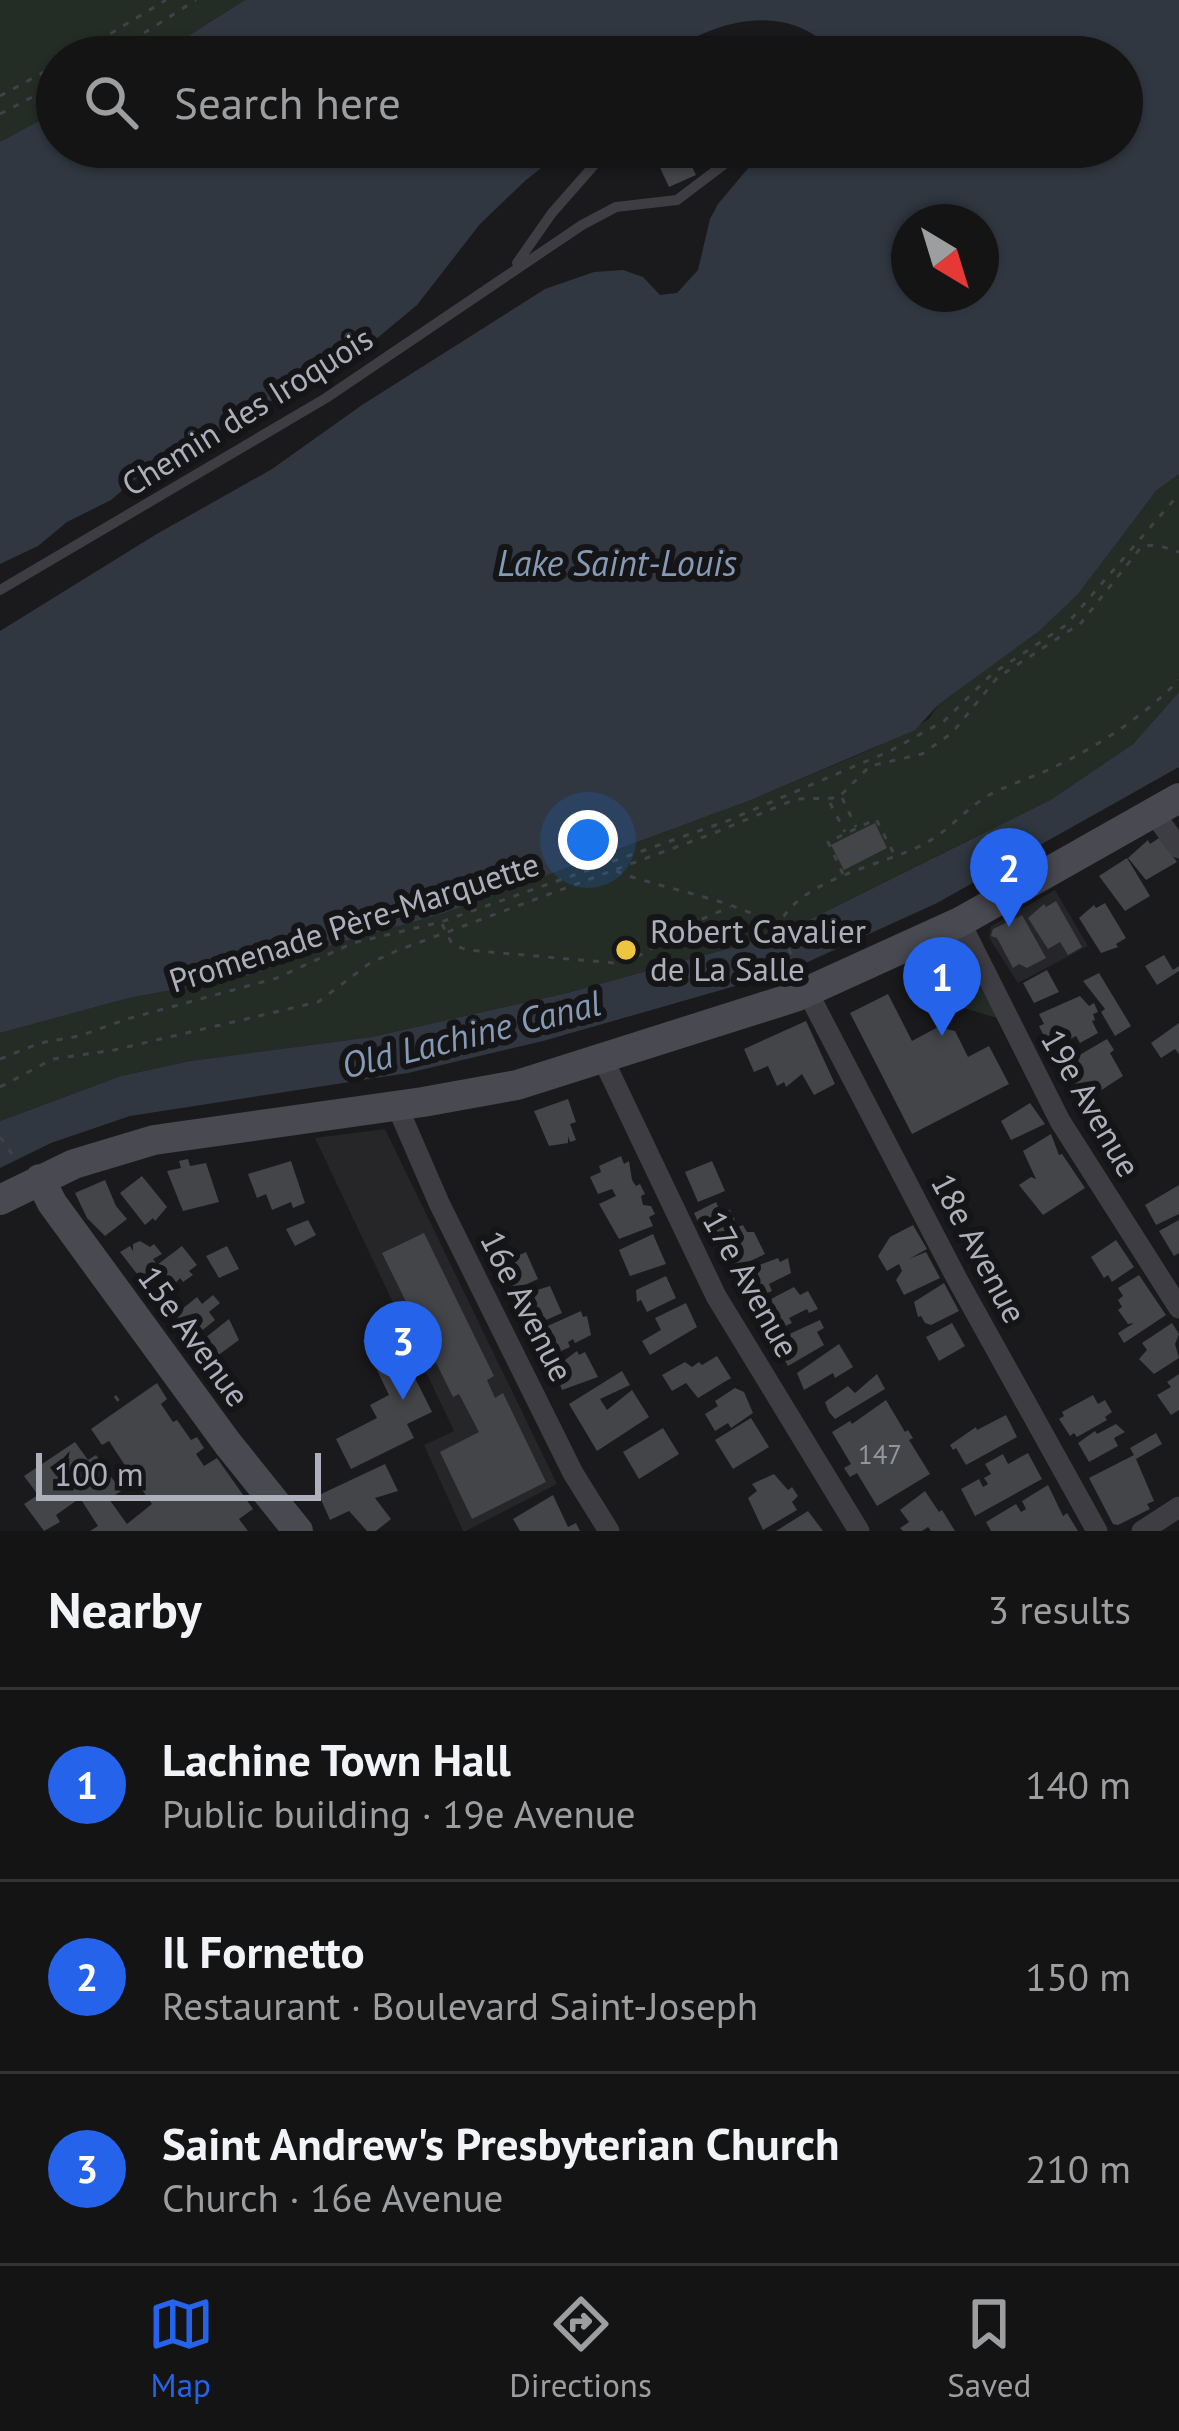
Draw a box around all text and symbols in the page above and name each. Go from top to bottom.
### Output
search box [36,36,1143,168]
icon: search [78,69,144,135]
text: Search here [174,73,401,131]
north arrow [891,204,999,312]
street label: Chemin des Iroquois [113,316,380,505]
water label: Lake Saint-Louis [497,539,737,586]
your location [558,810,618,870]
pin: 2 [970,828,1048,927]
street label: Promenade Père-Marquette [164,841,544,1002]
place label: Robert Cavalier de La Salle [650,909,866,990]
marker: Robert Cavalier de La Salle [613,937,639,963]
pin: 1 [903,937,981,1036]
water label: Old Lachine Canal [336,979,606,1088]
street label: 19e Avenue [1032,1021,1151,1184]
street label: 18e Avenue [922,1165,1037,1330]
street label: 17e Avenue [694,1203,809,1365]
street label: 16e Avenue [471,1223,584,1388]
street label: 15e Avenue [129,1257,260,1415]
pin: 3 [364,1301,442,1400]
house number: 147 [858,1437,902,1471]
scale bar [36,1447,321,1500]
text: 100 m [54,1452,144,1495]
text: Nearby [48,1576,202,1642]
text: 3 results [988,1584,1131,1635]
text: Lachine Town Hall [162,1730,511,1788]
text: 1 [76,1759,98,1810]
text: 140 m [1025,1759,1131,1810]
text: Public building · 19e Avenue [162,1788,636,1839]
text: Il Fornetto [162,1922,365,1980]
text: 2 [76,1951,98,2002]
text: 150 m [1025,1951,1131,2002]
text: Restaurant · Boulevard Saint-Joseph [162,1980,758,2031]
text: Saint Andrew's Presbyterian Church [162,2114,839,2172]
text: 3 [76,2143,98,2194]
text: 210 m [1025,2143,1131,2194]
text: Church · 16e Avenue [162,2172,503,2223]
tab: Map [148,2291,214,2406]
tab: Directions [509,2291,652,2406]
tab: Saved [947,2291,1031,2406]

